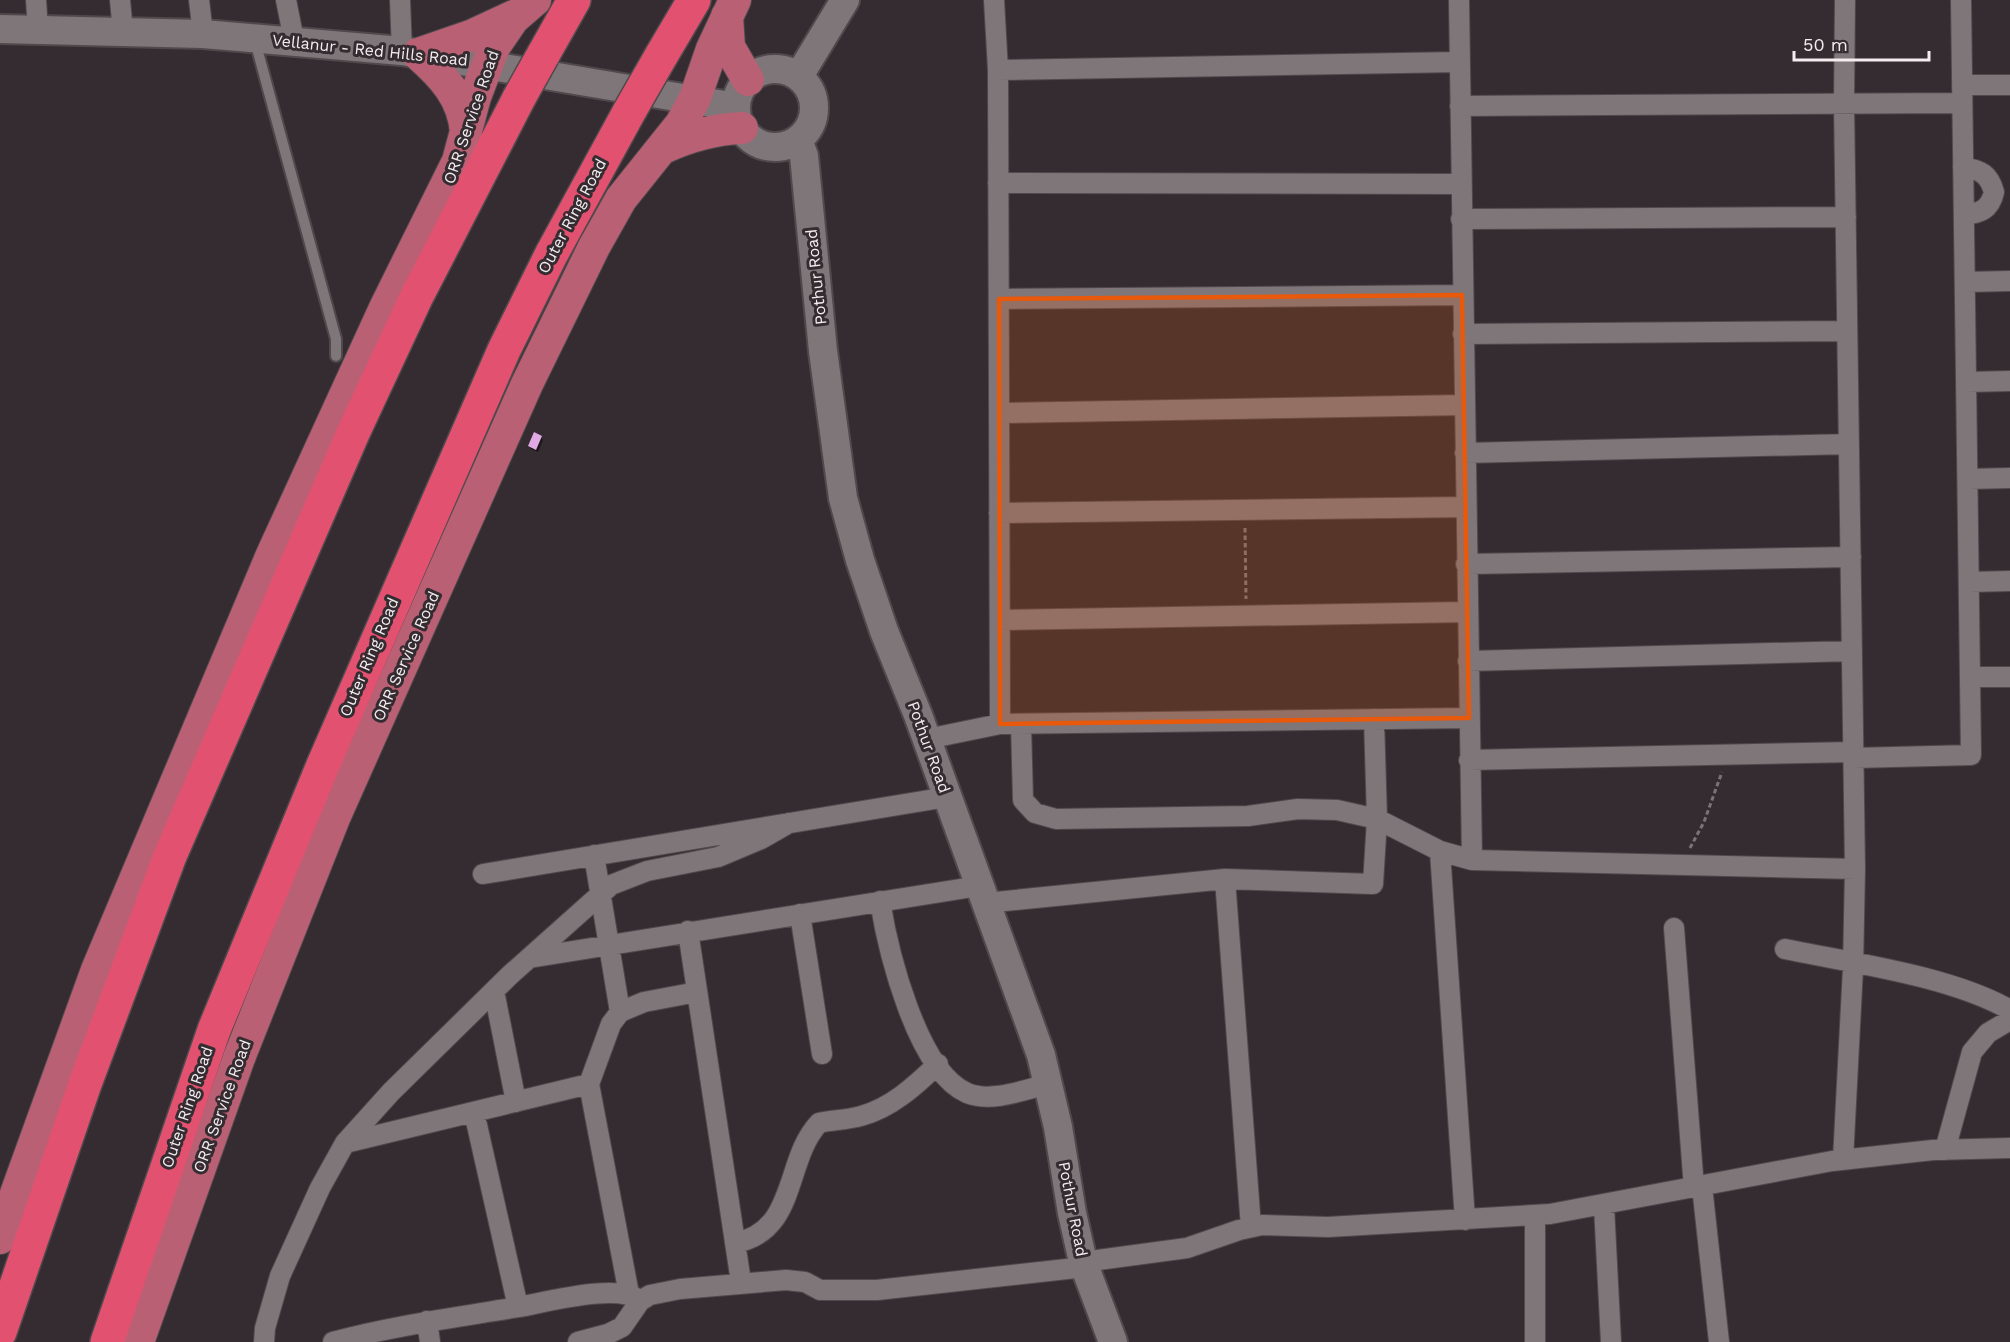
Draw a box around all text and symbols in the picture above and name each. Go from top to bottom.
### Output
scale bar [1794,24,1929,62]
street label: Vellanur - Red Hills Road [271,30,469,70]
text: 50 m [1803,34,1848,55]
street label: ORR Service Road [439,48,503,186]
street label: Outer Ring Road [534,155,610,277]
street label: Pothur Road [802,228,830,326]
street label: ORR Service Road [369,588,443,724]
street label: Outer Ring Road [335,595,403,719]
street label: Pothur Road [904,699,954,795]
street label: ORR Service Road [189,1037,255,1175]
street label: Outer Ring Road [157,1044,217,1170]
street label: Pothur Road [1054,1160,1092,1258]

